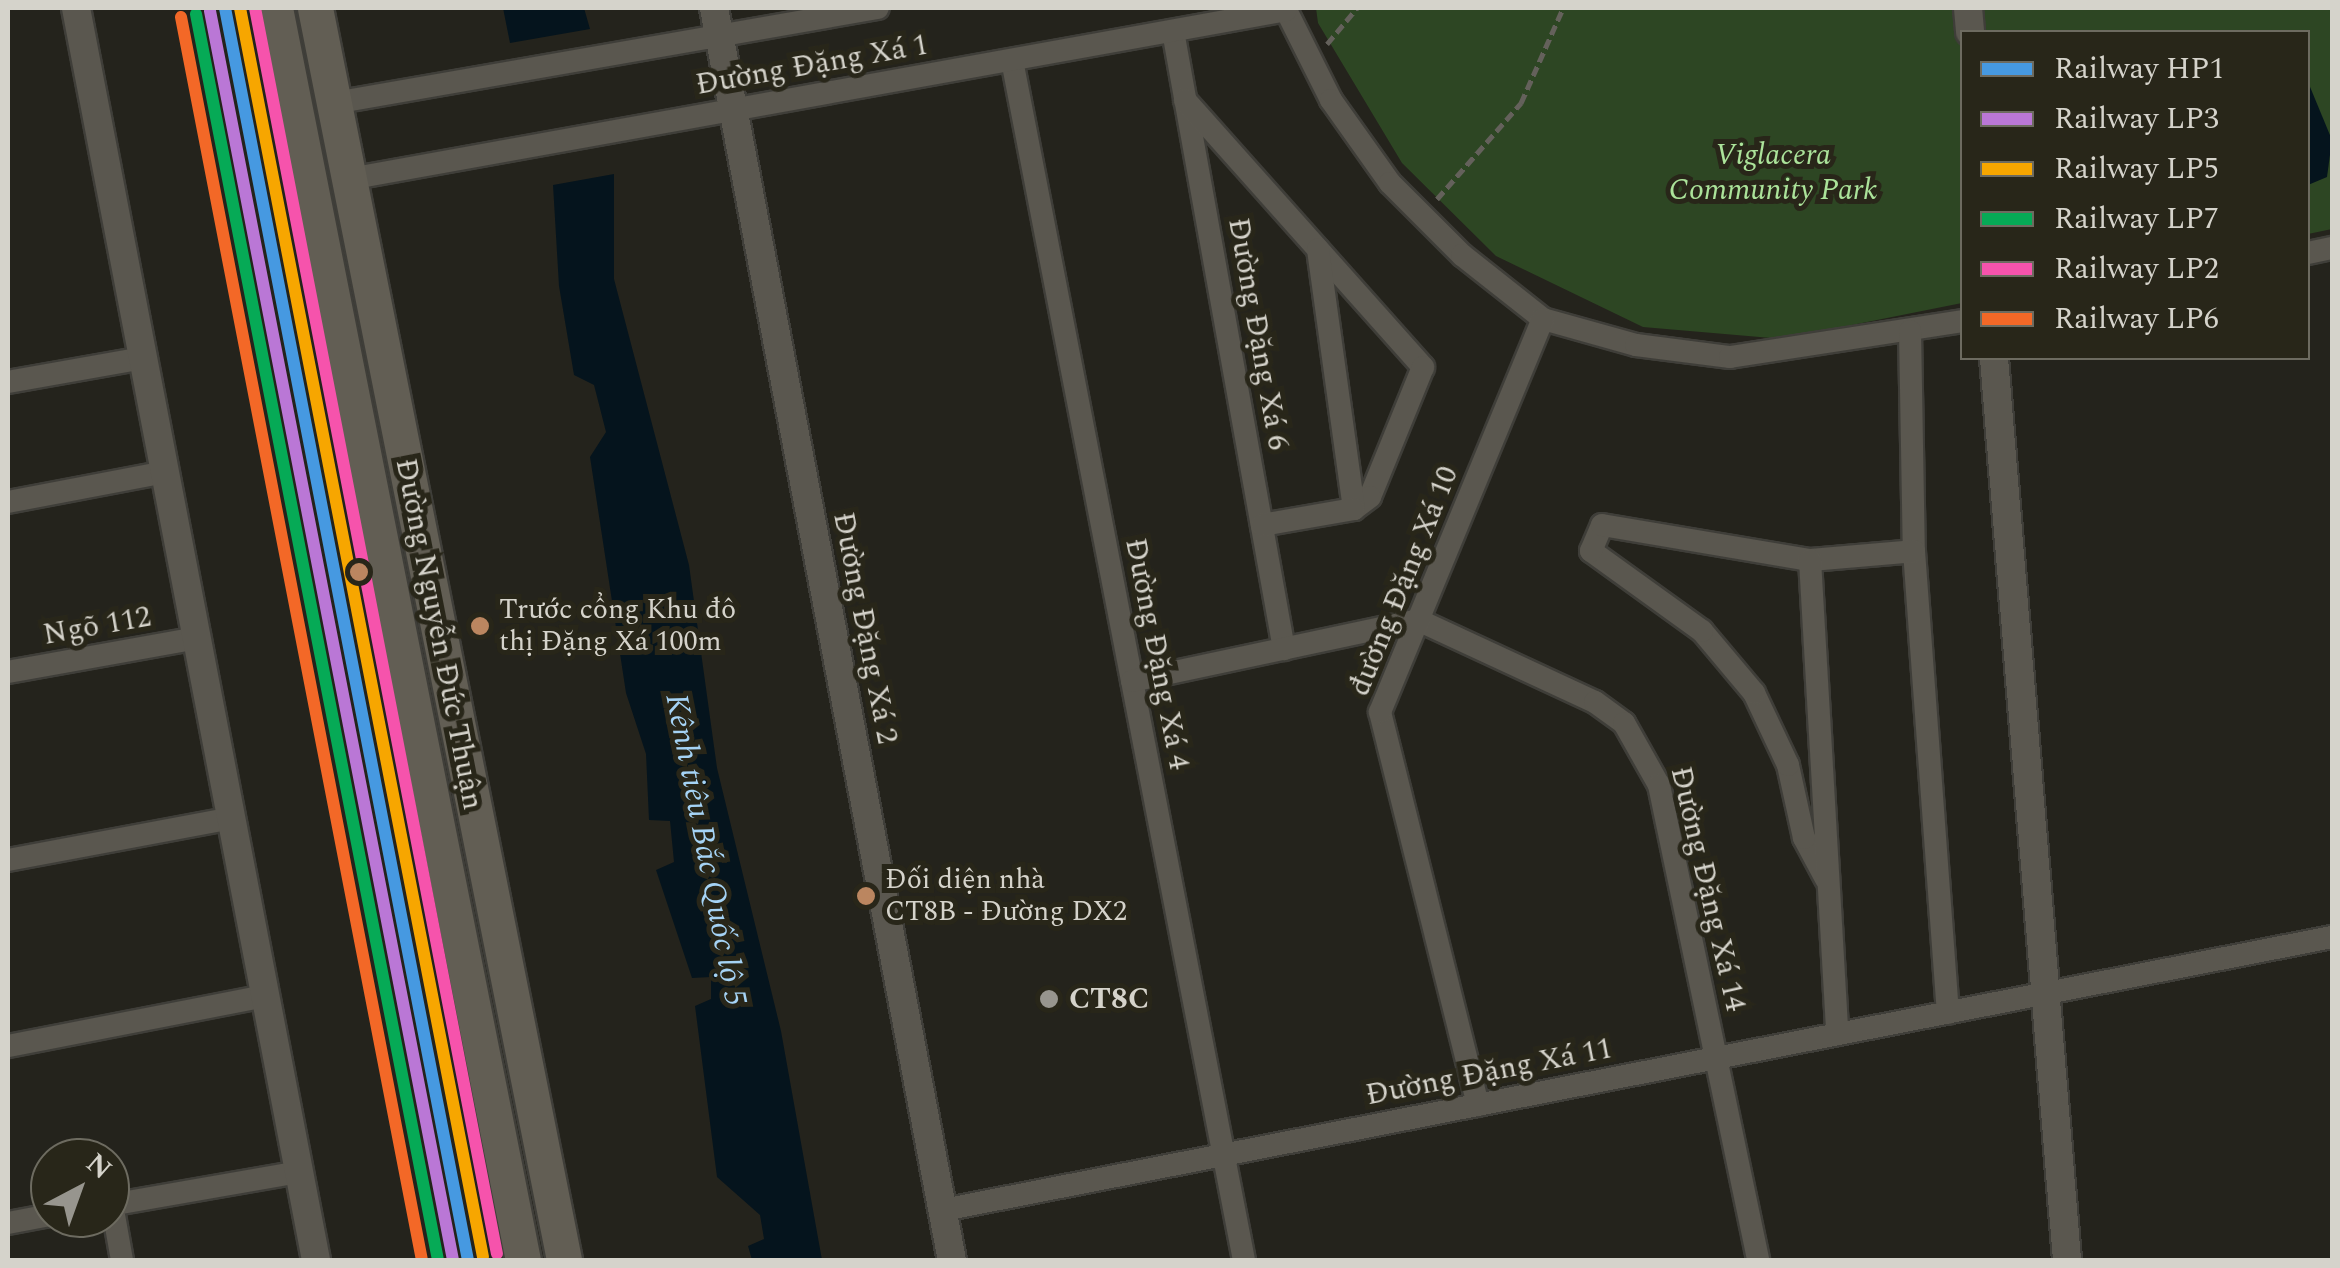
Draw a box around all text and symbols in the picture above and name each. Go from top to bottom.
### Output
street label: Đường Đặng Xá 1 [693,27,931,103]
legend [1960,30,2310,360]
text: Railway HP1 [2054,46,2224,92]
text: Railway LP3 [2054,96,2219,142]
park label: Viglacera Community Park [1669,137,1877,208]
text: Railway LP5 [2054,146,2219,192]
text: Railway LP7 [2054,196,2219,242]
street label: Đường Đặng Xá 6 [1220,215,1296,453]
text: Railway LP2 [2054,246,2219,292]
text: Railway LP6 [2054,296,2219,342]
street label: Đường Nguyễn Đức Thuận [387,455,491,813]
street label: đường Đặng Xá 10 [1342,461,1466,701]
street label: Đường Đặng Xá 2 [825,509,905,747]
street label: Đường Đặng Xá 4 [1117,535,1197,773]
unlabelled marker [349,562,369,582]
place label: Trước cổng Khu đô thị Đặng Xá 100m [499,593,736,659]
street label: Ngõ 112 [40,599,154,653]
marker: Trước cổng Khu đô thị Đặng Xá 100m [470,616,490,636]
water label: Kênh tiêu Bắc Quốc lộ 5 [656,691,754,1009]
street label: Đường Đặng Xá 14 [1662,763,1754,1015]
place label: Đối diện nhà CT8B - Đường DX2 [885,863,1127,929]
marker: Đối diện nhà CT8B - Đường DX2 [856,886,876,906]
place label: CT8C [1069,981,1149,1017]
marker: CT8C [1038,988,1060,1010]
street label: Đường Đặng Xá 11 [1363,1030,1615,1114]
north arrow [30,1138,130,1238]
text: N [76,1143,121,1190]

